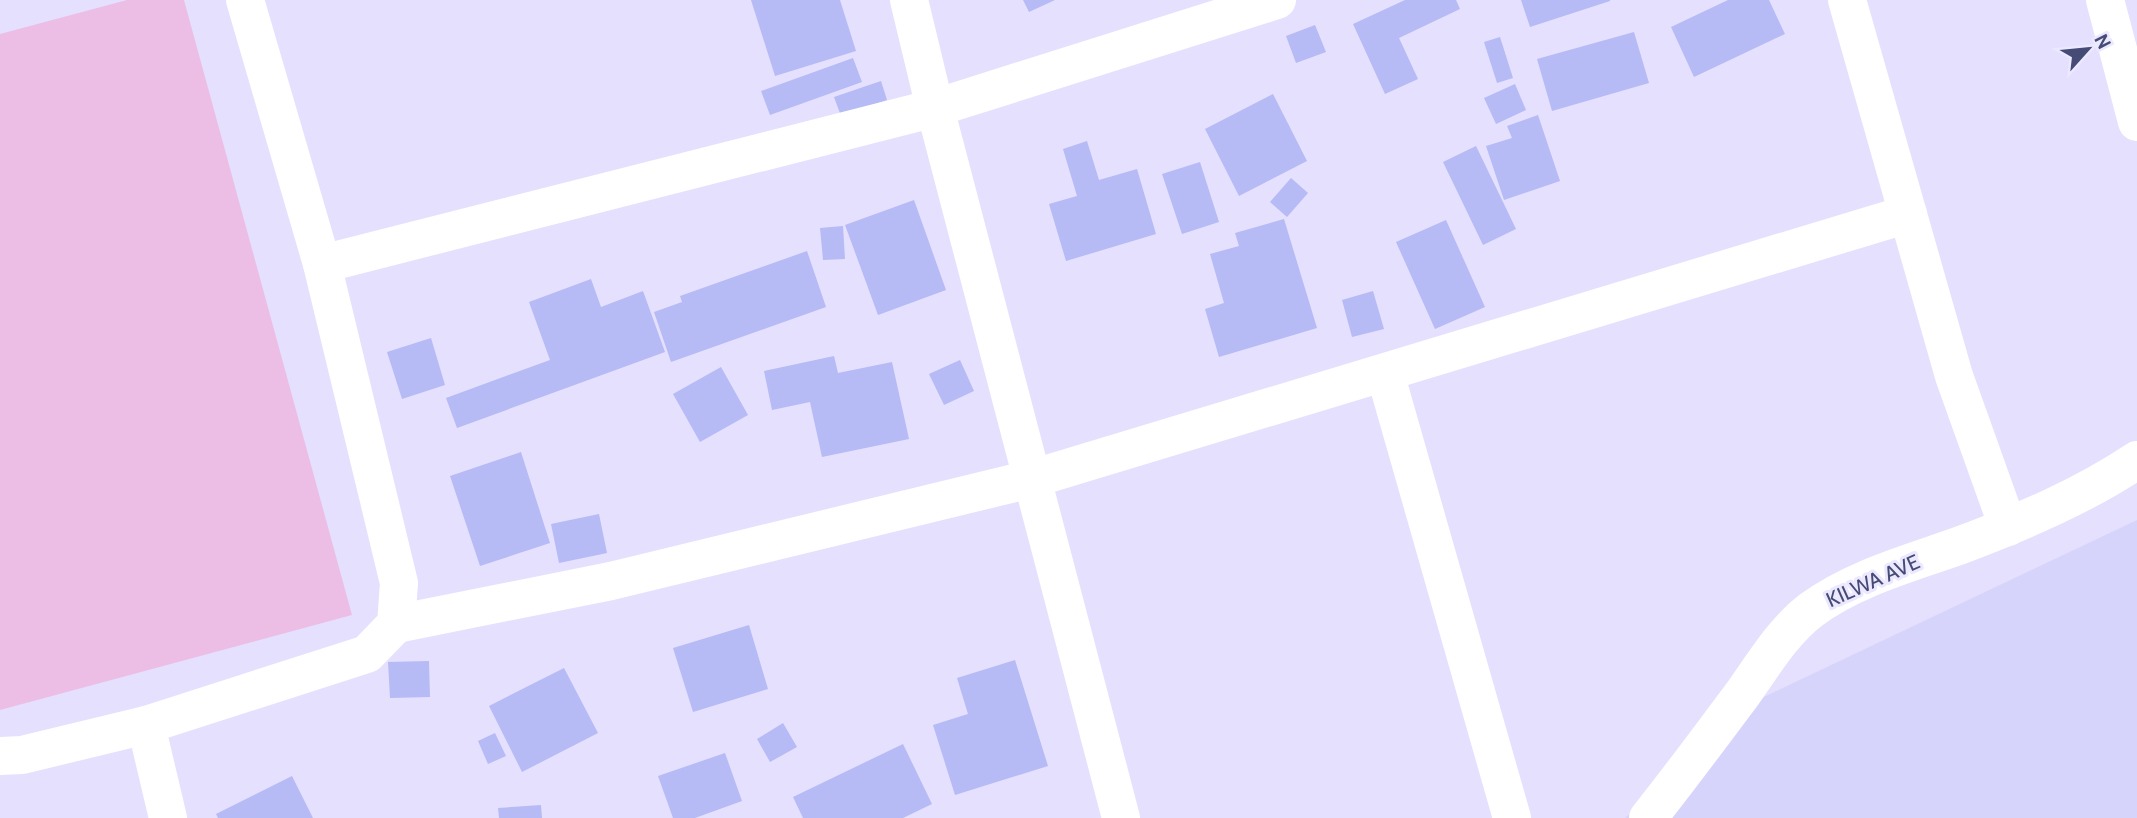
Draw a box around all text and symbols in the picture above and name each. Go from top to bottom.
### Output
north arrow [2053,14,2123,84]
text: N [2089,30,2116,53]
street label: KILWA AVE [1822,549,1923,612]

